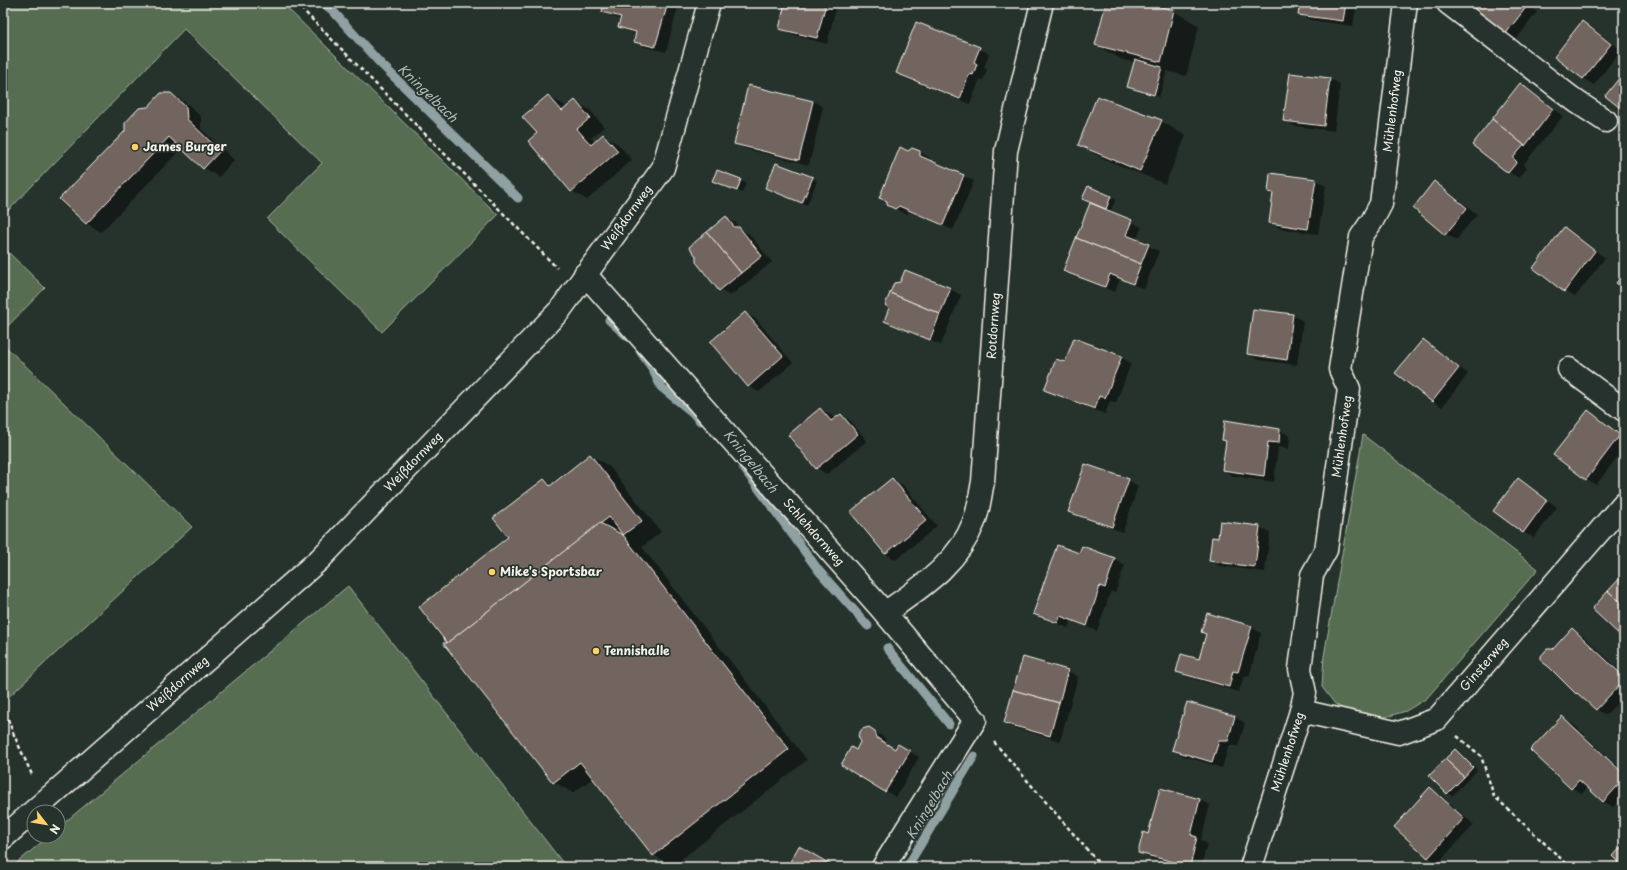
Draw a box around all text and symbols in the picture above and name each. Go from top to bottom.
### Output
water label: Kningelbach [394,59,463,126]
street label: Mühlenhofweg [1378,68,1406,153]
place label: James Burger [143,137,228,155]
marker: James Burger [130,142,140,152]
street label: Weißdornweg [596,181,656,254]
street label: Rotdornweg [982,292,1004,360]
street label: Mühlenhofweg [1326,394,1356,478]
water label: Kningelbach [720,425,783,497]
street label: Weißdornweg [379,427,446,495]
street label: Schlehdornweg [779,494,849,570]
place label: Mike's Sportsbar [500,562,603,580]
marker: Mike's Sportsbar [487,567,497,577]
street label: Ginsterweg [1455,633,1512,695]
place label: Tennishalle [604,641,670,659]
marker: Tennishalle [591,646,601,656]
street label: Weißdornweg [142,651,212,716]
street label: Mühlenhofweg [1266,709,1308,794]
water label: Kningelbach [901,767,957,842]
north arrow [26,804,66,844]
text: N [45,821,65,838]

